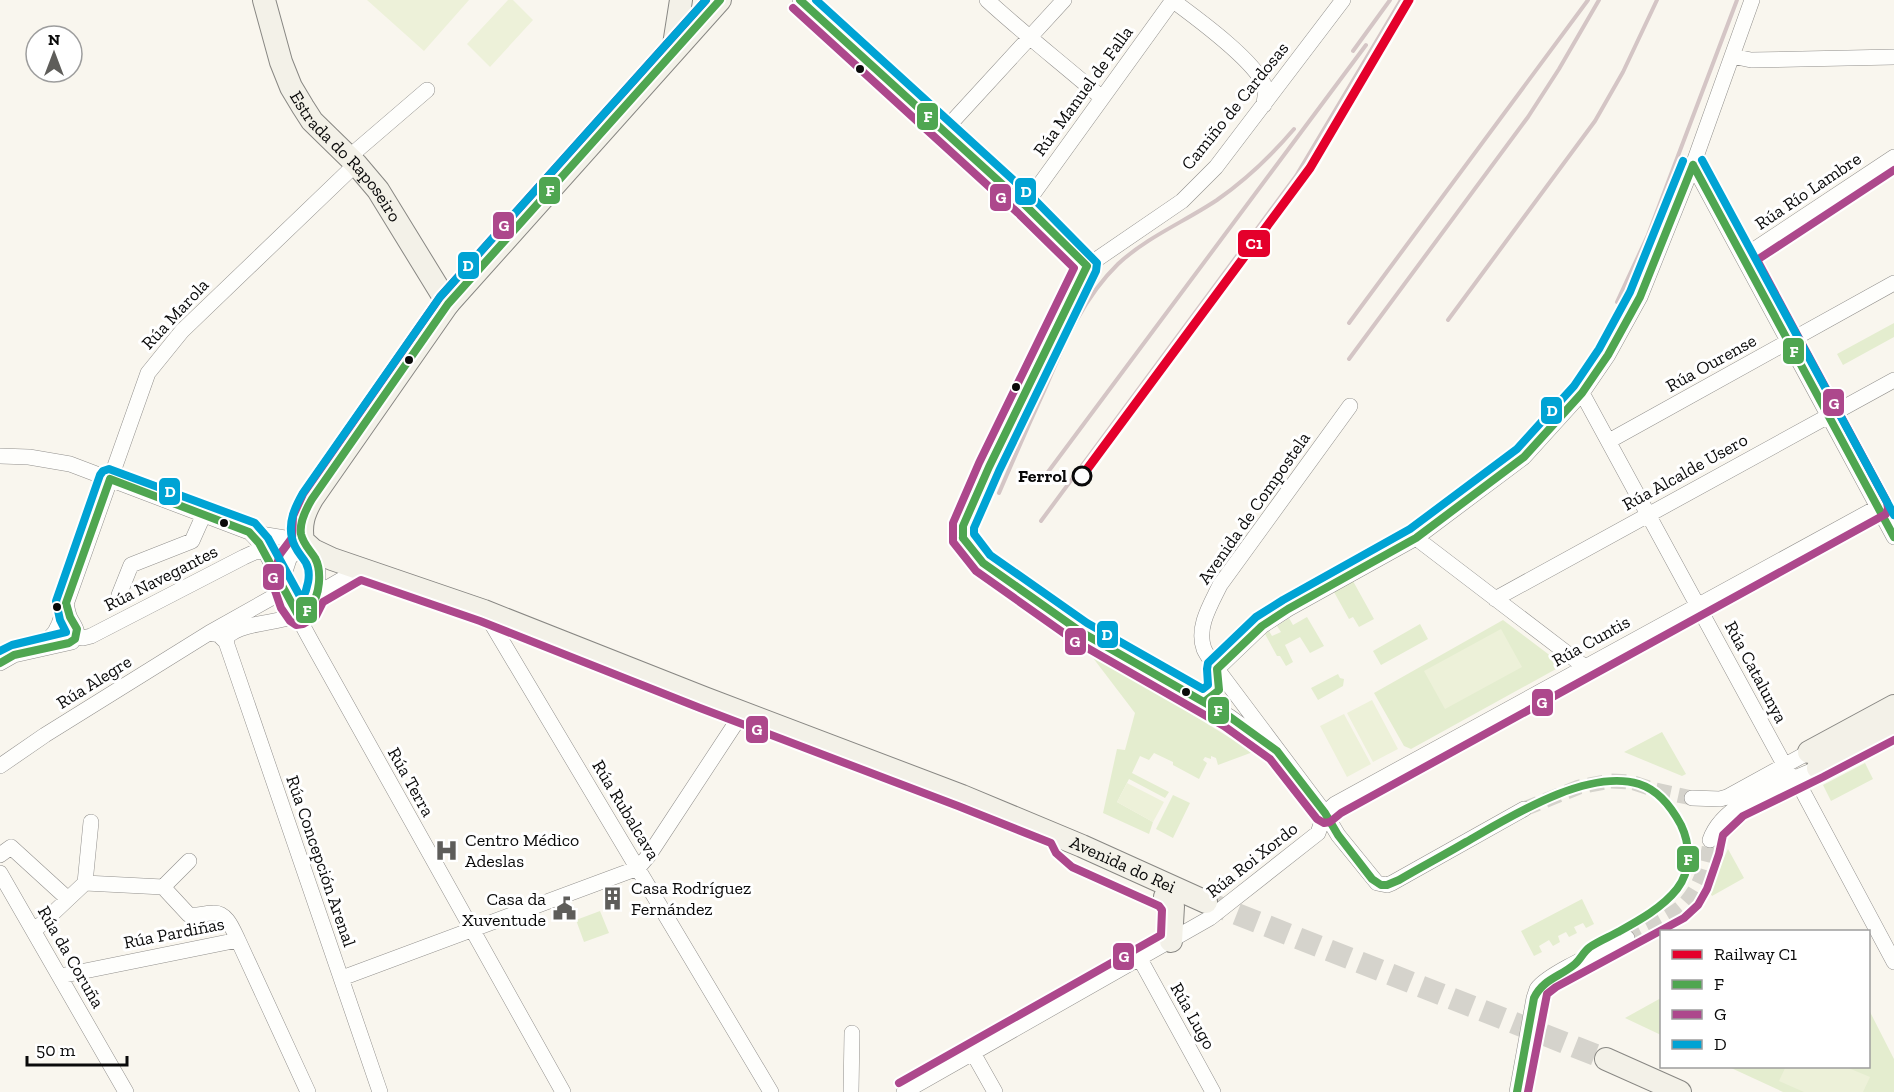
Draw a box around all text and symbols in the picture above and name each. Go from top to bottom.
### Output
street label: Rúa Manuel de Falla [1028,21,1138,160]
north arrow [24,24,84,84]
text: N [48,30,60,49]
street label: Camiño de Cardosas [1177,37,1293,174]
unlabelled marker [854,63,866,75]
street label: Estrada do Raposeiro [285,87,406,226]
line badge: F [916,102,939,131]
text: F [923,107,933,126]
street label: Rúa Río Lambre [1751,147,1865,235]
line badge: F [538,176,561,205]
line badge: D [1014,177,1037,206]
text: F [545,181,555,200]
text: D [1020,182,1032,201]
line badge: G [989,183,1012,212]
text: G [996,188,1007,207]
line badge: G [492,211,515,240]
text: G [499,216,510,235]
line badge: C1 [1237,229,1271,258]
text: C1 [1246,234,1263,253]
line badge: D [457,251,480,280]
text: D [462,256,474,275]
street label: Rúa Marola [137,274,213,354]
street label: Rúa Ourense [1662,329,1760,397]
line badge: F [1782,337,1805,365]
text: F [1789,342,1799,361]
unlabelled marker [403,354,415,366]
unlabelled marker [1010,381,1022,393]
line badge: G [1822,388,1845,417]
text: G [1829,394,1840,413]
line badge: D [1540,396,1563,425]
text: D [1546,401,1558,420]
street label: Avenida de Compostela [1193,427,1315,588]
street label: Rúa Alcalde Usero [1619,429,1751,515]
place label: Ferrol [1018,465,1067,487]
marker: Ferrol [1072,466,1092,486]
line badge: D [158,477,181,506]
text: D [164,482,176,501]
unlabelled marker [218,517,230,529]
street label: Rúa Navegantes [101,540,222,616]
line badge: G [262,563,285,591]
text: G [268,568,279,587]
line badge: F [295,596,318,624]
unlabelled marker [51,601,63,613]
text: F [302,601,312,620]
street label: Rúa Cuntis [1548,611,1634,671]
street label: Rúa Catalunya [1720,617,1792,727]
line badge: D [1096,620,1119,649]
text: D [1101,625,1113,644]
line badge: G [1064,627,1087,656]
text: G [1070,632,1081,651]
street label: Rúa Alegre [52,650,136,714]
unlabelled marker [1180,686,1192,698]
line badge: G [1531,688,1554,717]
text: G [1537,693,1548,712]
line badge: F [1207,696,1230,725]
text: F [1213,701,1223,720]
line badge: G [745,715,769,744]
text: G [752,720,763,739]
street label: Rúa Terra [383,743,439,821]
street label: Rúa Rubalcava [588,756,665,864]
street label: Rúa Concepción Arenal [281,772,361,950]
street label: Rúa Roi Xordo [1202,817,1302,903]
place label: Centro Médico Adeslas [465,829,579,872]
street label: Avenida do Rei [1066,831,1179,898]
hospital icon: Centro Médico Adeslas [434,837,460,863]
line badge: F [1676,845,1700,873]
text: F [1683,850,1693,869]
place label: Casa Rodríguez Fernández [631,877,751,920]
building icon: Casa Rodríguez Fernández [600,885,626,911]
place label: Casa da Xuventude [462,888,546,931]
public building icon: Casa da Xuventude [551,896,577,922]
street label: Rúa da Coruña [33,902,109,1012]
street label: Rúa Pardiñas [122,912,226,954]
legend [1660,930,1870,1068]
line badge: G [1112,942,1135,971]
text: Railway C1 [1714,943,1797,965]
text: G [1119,947,1130,966]
text: F [1714,973,1724,995]
street label: Rúa Lugo [1166,979,1220,1053]
text: G [1714,1003,1726,1025]
scale bar [27,1029,128,1067]
text: D [1714,1033,1727,1055]
text: 50 m [36,1039,76,1061]

